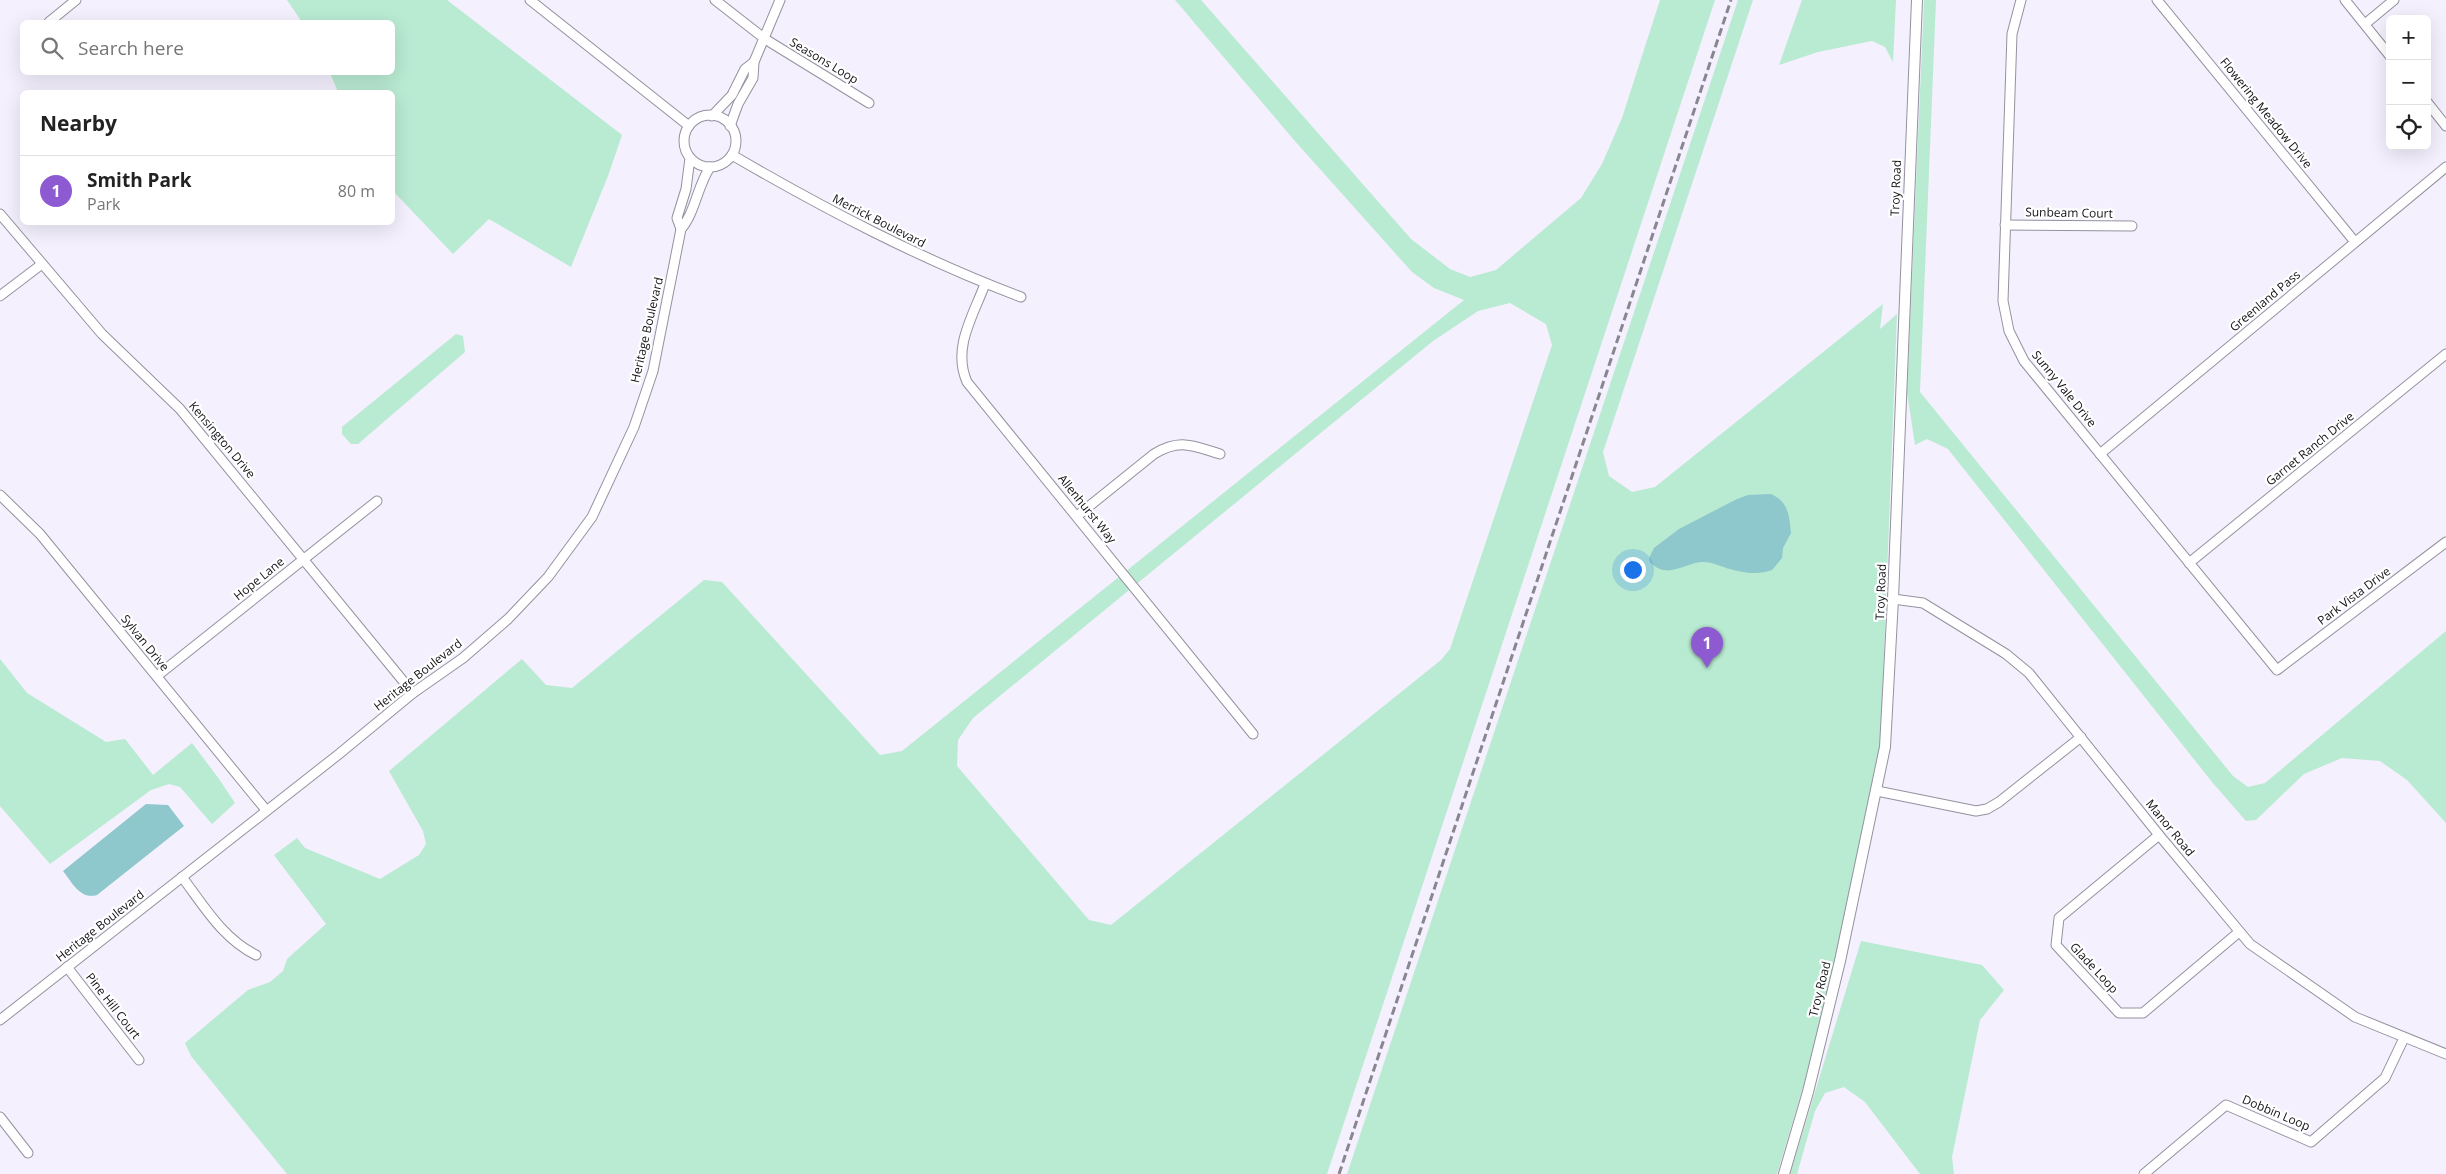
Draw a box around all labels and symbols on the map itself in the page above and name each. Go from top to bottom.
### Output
street label: Seasons Loop [787,33,862,88]
street label: Flowering Meadow Drive [2216,54,2317,172]
street label: Troy Road [1886,159,1905,217]
street label: Merrick Boulevard [830,190,929,251]
street label: Sunbeam Court [2025,203,2113,222]
street label: Greenland Pass [2226,266,2304,335]
street label: Heritage Boulevard [626,275,667,384]
street label: Sunny Vale Drive [2028,347,2101,431]
street label: Kensington Drive [185,398,260,482]
street label: Garnet Ranch Drive [2262,408,2358,489]
street label: Allenhurst Way [1054,471,1121,548]
street label: Hope Lane [230,553,288,604]
your location [1620,557,1646,583]
street label: Park Vista Drive [2314,562,2394,629]
street label: Troy Road [1871,563,1890,621]
street label: Sylvan Drive [117,611,174,675]
pin: 1 [1691,627,1723,668]
street label: Heritage Boulevard [370,635,465,715]
street label: Manor Road [2142,796,2199,860]
street label: Heritage Boulevard [52,886,147,966]
street label: Glade Loop [2066,939,2122,997]
street label: Troy Road [1804,959,1835,1018]
street label: Pine Hill Court [82,969,145,1042]
street label: Dobbin Loop [2240,1091,2313,1134]

